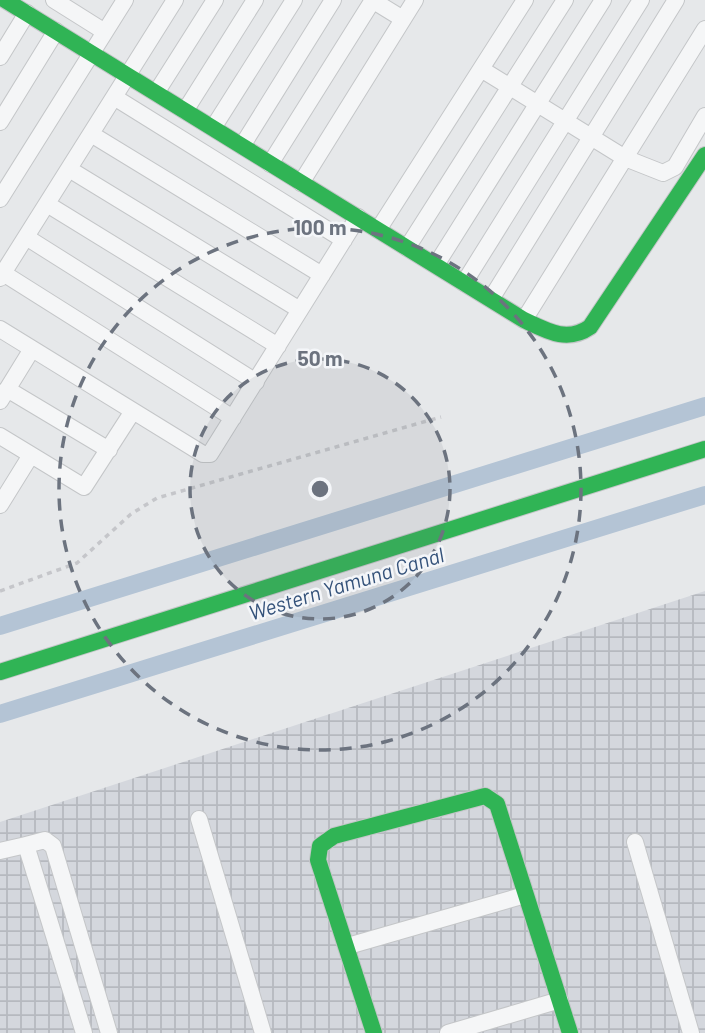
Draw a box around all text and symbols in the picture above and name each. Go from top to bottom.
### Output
text: 100 m [293,214,347,239]
text: 50 m [297,345,343,370]
centre of rings [308,477,332,501]
water label: Western Yamuna Canal [245,541,447,625]

